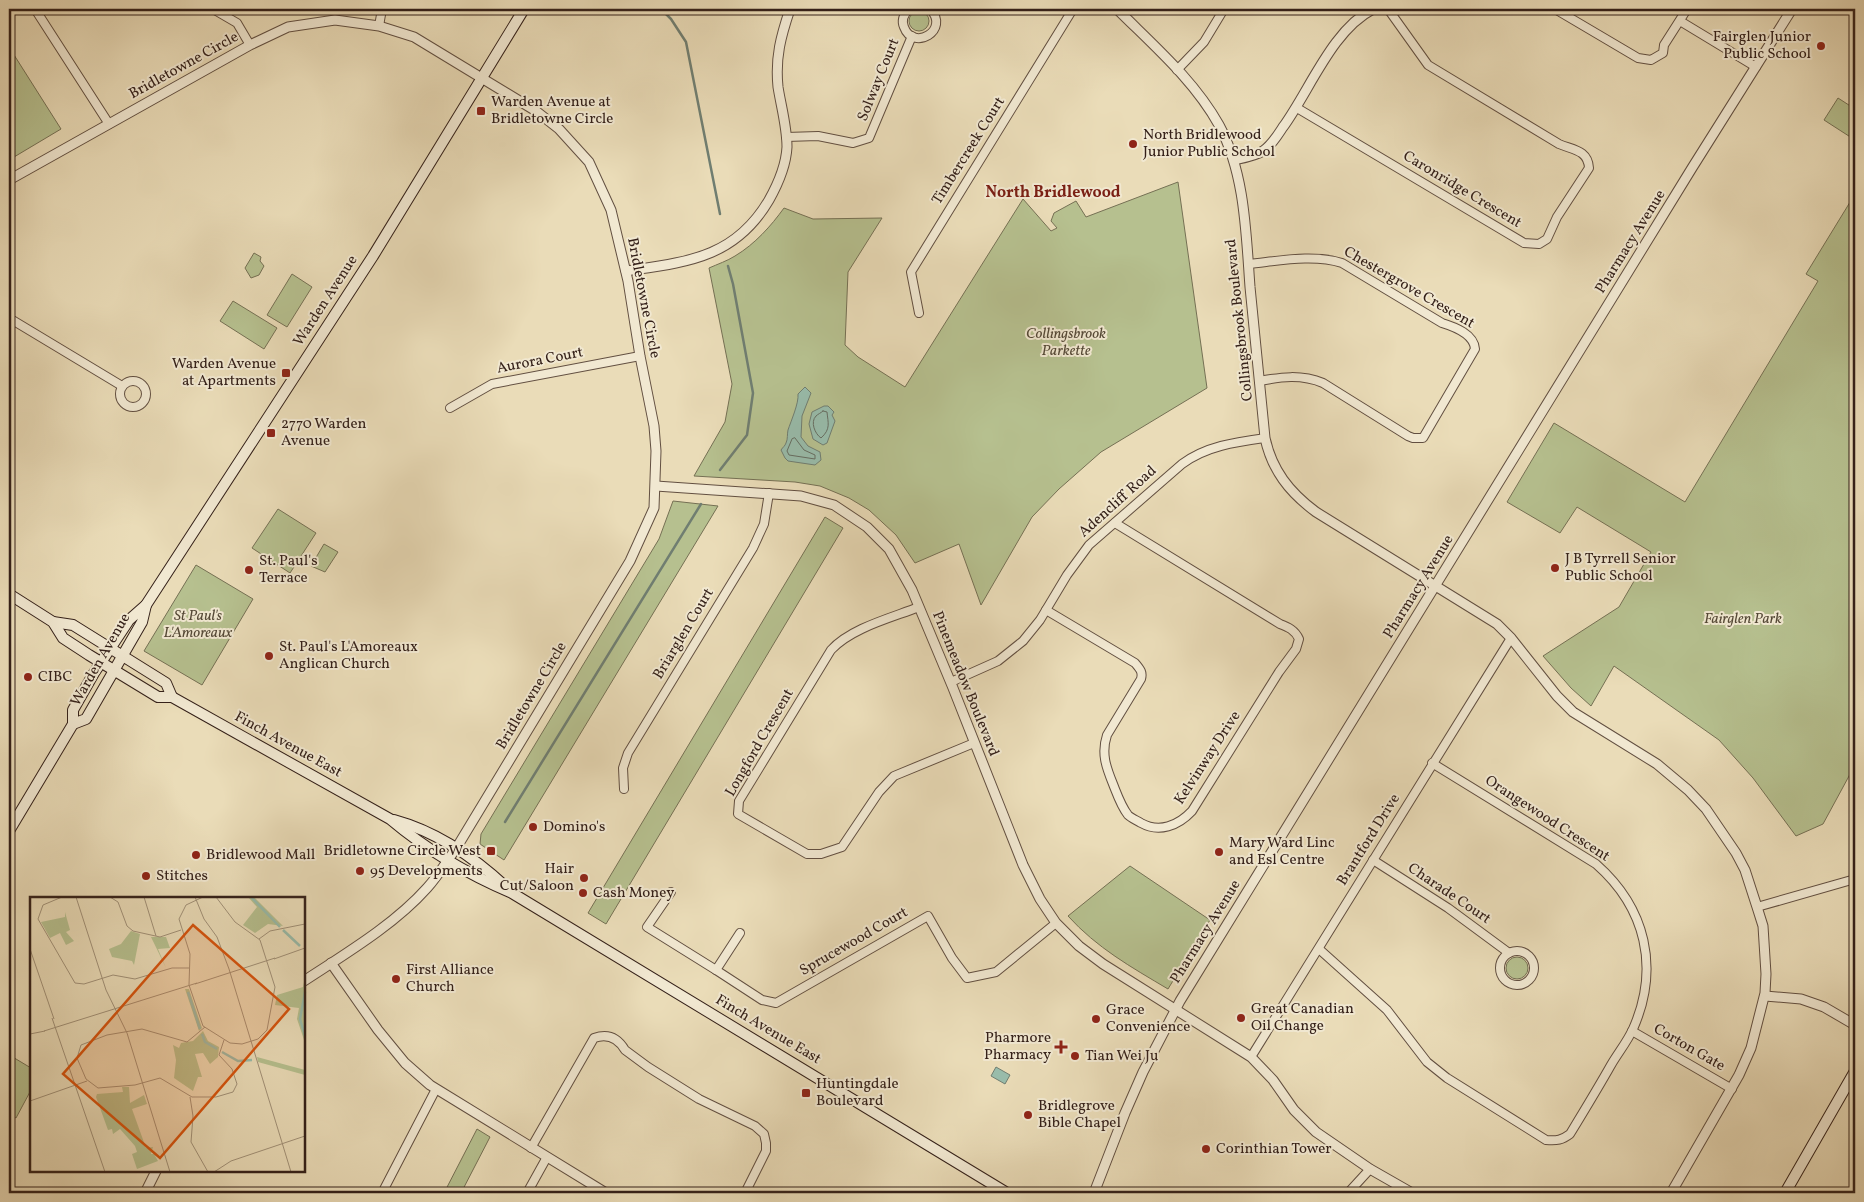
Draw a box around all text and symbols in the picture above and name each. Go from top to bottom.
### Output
street label: Bridletowne Circle [125,27,243,105]
place label: Fairglen Junior Public School [1713,27,1811,65]
street label: Solway Court [853,35,905,125]
marker: Fairglen Junior Public School [1815,40,1827,52]
place label: Warden Avenue at Bridletowne Circle [491,92,613,130]
street label: Timbercreek Court [927,93,1011,209]
marker: Warden Avenue at Bridletowne Circle [475,105,487,117]
place label: North Bridlewood Junior Public School [1143,125,1275,163]
marker: North Bridlewood Junior Public School [1127,138,1139,150]
street label: Caronridge Crescent [1399,146,1525,234]
district label: North Bridlewood [985,182,1121,204]
street label: Pharmacy Avenue [1591,186,1671,298]
street label: Bridletowne Circle [621,236,665,360]
street label: Collingsbrook Boulevard [1221,238,1259,402]
street label: Chestergrove Crescent [1340,242,1478,334]
street label: Warden Avenue [289,252,363,350]
park label: Collingsbrook Parkette [1026,324,1106,362]
street label: Aurora Court [495,342,585,380]
place label: Warden Avenue at Apartments [172,354,276,392]
marker: Warden Avenue at Apartments [280,367,292,379]
place label: 2770 Warden Avenue [281,414,367,452]
marker: 2770 Warden Avenue [265,427,277,439]
street label: Adencliff Road [1074,461,1162,543]
street label: Pharmacy Avenue [1379,531,1459,643]
place label: J B Tyrrell Senior Public School [1565,549,1676,587]
place label: St. Paul's Terrace [259,551,318,589]
marker: J B Tyrrell Senior Public School [1549,562,1561,574]
marker: St. Paul's Terrace [243,564,255,576]
street label: Briarglen Court [648,584,720,684]
park label: St Paul's L'Amoreaux [164,606,233,644]
street label: Pinemeadow Boulevard [926,608,1004,760]
park label: Fairglen Park [1704,609,1782,630]
street label: Warden Avenue [66,610,136,710]
place label: St. Paul's L'Amoreaux Anglican Church [279,637,418,675]
street label: Bridletowne Circle [491,638,573,754]
marker: St. Paul's L'Amoreaux Anglican Church [263,650,275,662]
place label: CIBC [38,667,72,688]
marker: CIBC [22,671,34,683]
street label: Longford Crescent [721,685,799,801]
street label: Finch Avenue East [230,707,346,783]
street label: Kelvinway Drive [1170,707,1246,809]
street label: Orangewood Crescent [1481,771,1613,867]
street label: Brantford Drive [1332,790,1406,890]
place label: Domino's [543,817,605,838]
marker: Domino's [527,821,539,833]
place label: Mary Ward Linc and Esl Centre [1229,833,1335,871]
place label: Bridletowne Circle West [323,841,481,862]
place label: Bridlewood Mall [206,845,315,866]
marker: Bridletowne Circle West [485,845,497,857]
marker: Mary Ward Linc and Esl Centre [1213,846,1225,858]
marker: Bridlewood Mall [190,849,202,861]
street label: Charade Court [1403,858,1495,930]
place label: Hair Cut/Saloon [500,859,574,897]
place label: 95 Developments [370,861,483,882]
marker: 95 Developments [354,865,366,877]
place label: Stitches [156,866,208,887]
marker: Stitches [140,870,152,882]
marker: Hair Cut/Saloon [578,872,590,884]
street label: Pharmacy Avenue [1166,876,1246,988]
place label: Cash Money [593,883,674,904]
marker: Cash Money [577,887,589,899]
inset map [30,897,305,1172]
street label: Sprucewood Court [796,902,912,982]
place label: First Alliance Church [406,960,494,998]
marker: First Alliance Church [390,973,402,985]
street label: Finch Avenue East [711,990,825,1070]
place label: Great Canadian Oil Change [1251,999,1354,1037]
place label: Grace Convenience [1106,1000,1190,1038]
marker: Great Canadian Oil Change [1235,1012,1247,1024]
marker: Grace Convenience [1090,1013,1102,1025]
street label: Corton Gate [1649,1019,1729,1077]
place label: Pharmore Pharmacy [984,1028,1051,1066]
marker: Pharmore Pharmacy [1055,1041,1067,1053]
place label: Tian Wei Ju [1085,1046,1158,1067]
marker: Tian Wei Ju [1069,1050,1081,1062]
place label: Huntingdale Boulevard [816,1074,899,1112]
marker: Huntingdale Boulevard [800,1087,812,1099]
place label: Bridlegrove Bible Chapel [1038,1096,1121,1134]
marker: Bridlegrove Bible Chapel [1022,1109,1034,1121]
place label: Corinthian Tower [1216,1139,1332,1160]
marker: Corinthian Tower [1200,1143,1212,1155]

